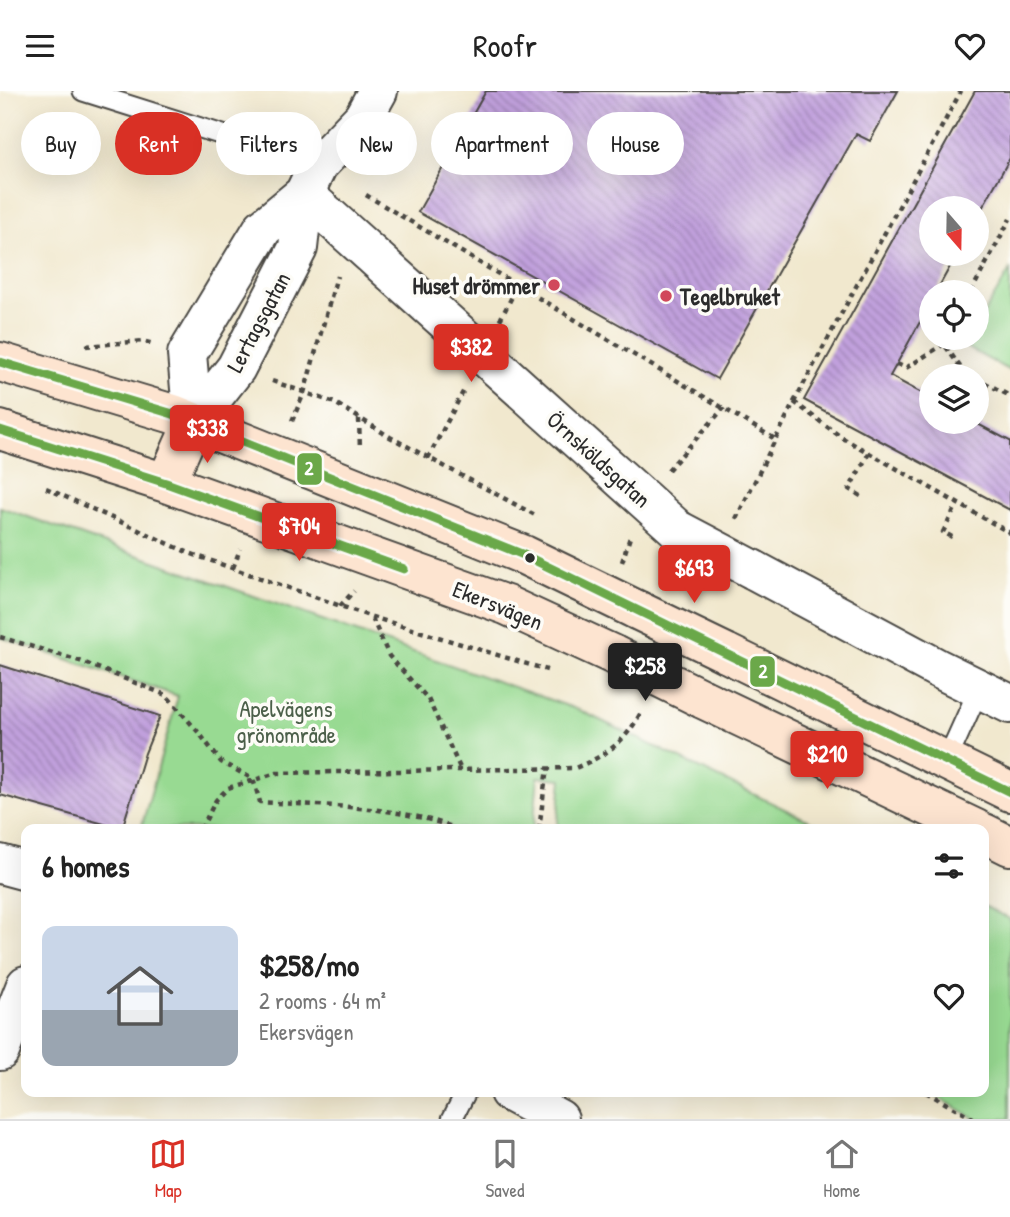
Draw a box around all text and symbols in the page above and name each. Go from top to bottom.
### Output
text: Roofr [473,24,537,67]
icon: menu [21,27,59,65]
icon: heart [951,27,989,65]
chip: Buy [21,112,101,175]
chip: Rent [115,112,202,175]
chip: Filters [216,112,322,175]
chip: New [336,112,417,175]
chip: Apartment [431,112,573,175]
chip: House [587,112,684,175]
north arrow [919,196,989,266]
map controls [919,196,989,434]
street label: Lertagsgatan [219,267,297,377]
place label: Huset drömmer [412,270,540,301]
marker: Huset drömmer [546,277,562,293]
button: locate [919,280,989,350]
place label: Tegelbruket [679,281,781,313]
marker: Tegelbruket [658,288,674,304]
pin: $382 [430,324,512,384]
text: $382 [450,331,492,362]
button: layers [919,364,989,434]
street label: Örnsköldsgatan [540,404,658,514]
pin: $338 [166,405,248,465]
text: $338 [186,412,228,443]
line badge: 2 [296,452,323,486]
text: 2 [305,455,314,481]
pin: $704 [258,503,340,563]
text: $704 [278,510,320,541]
pin: $693 [653,545,735,605]
unlabelled marker [523,551,537,565]
text: $693 [674,552,714,583]
street label: Ekersvägen [448,573,548,637]
pin: $258 [604,643,686,703]
text: $258 [624,650,666,681]
line badge: 2 [749,655,776,688]
text: 2 [759,658,768,684]
park label: Apelvägens grönområde [236,693,336,750]
pin: $210 [786,731,868,791]
text: $210 [806,738,848,769]
text: 6 homes [42,846,129,886]
icon: filters [930,847,968,885]
text: $258/mo [259,945,359,985]
icon: home [98,954,182,1038]
icon: heart [930,977,968,1015]
text: 2 rooms · 64 m² [259,985,386,1016]
text: Ekersvägen [259,1016,354,1047]
tab: Map [149,1135,187,1203]
tab: Saved [486,1135,524,1203]
tab: Home [823,1135,861,1203]

